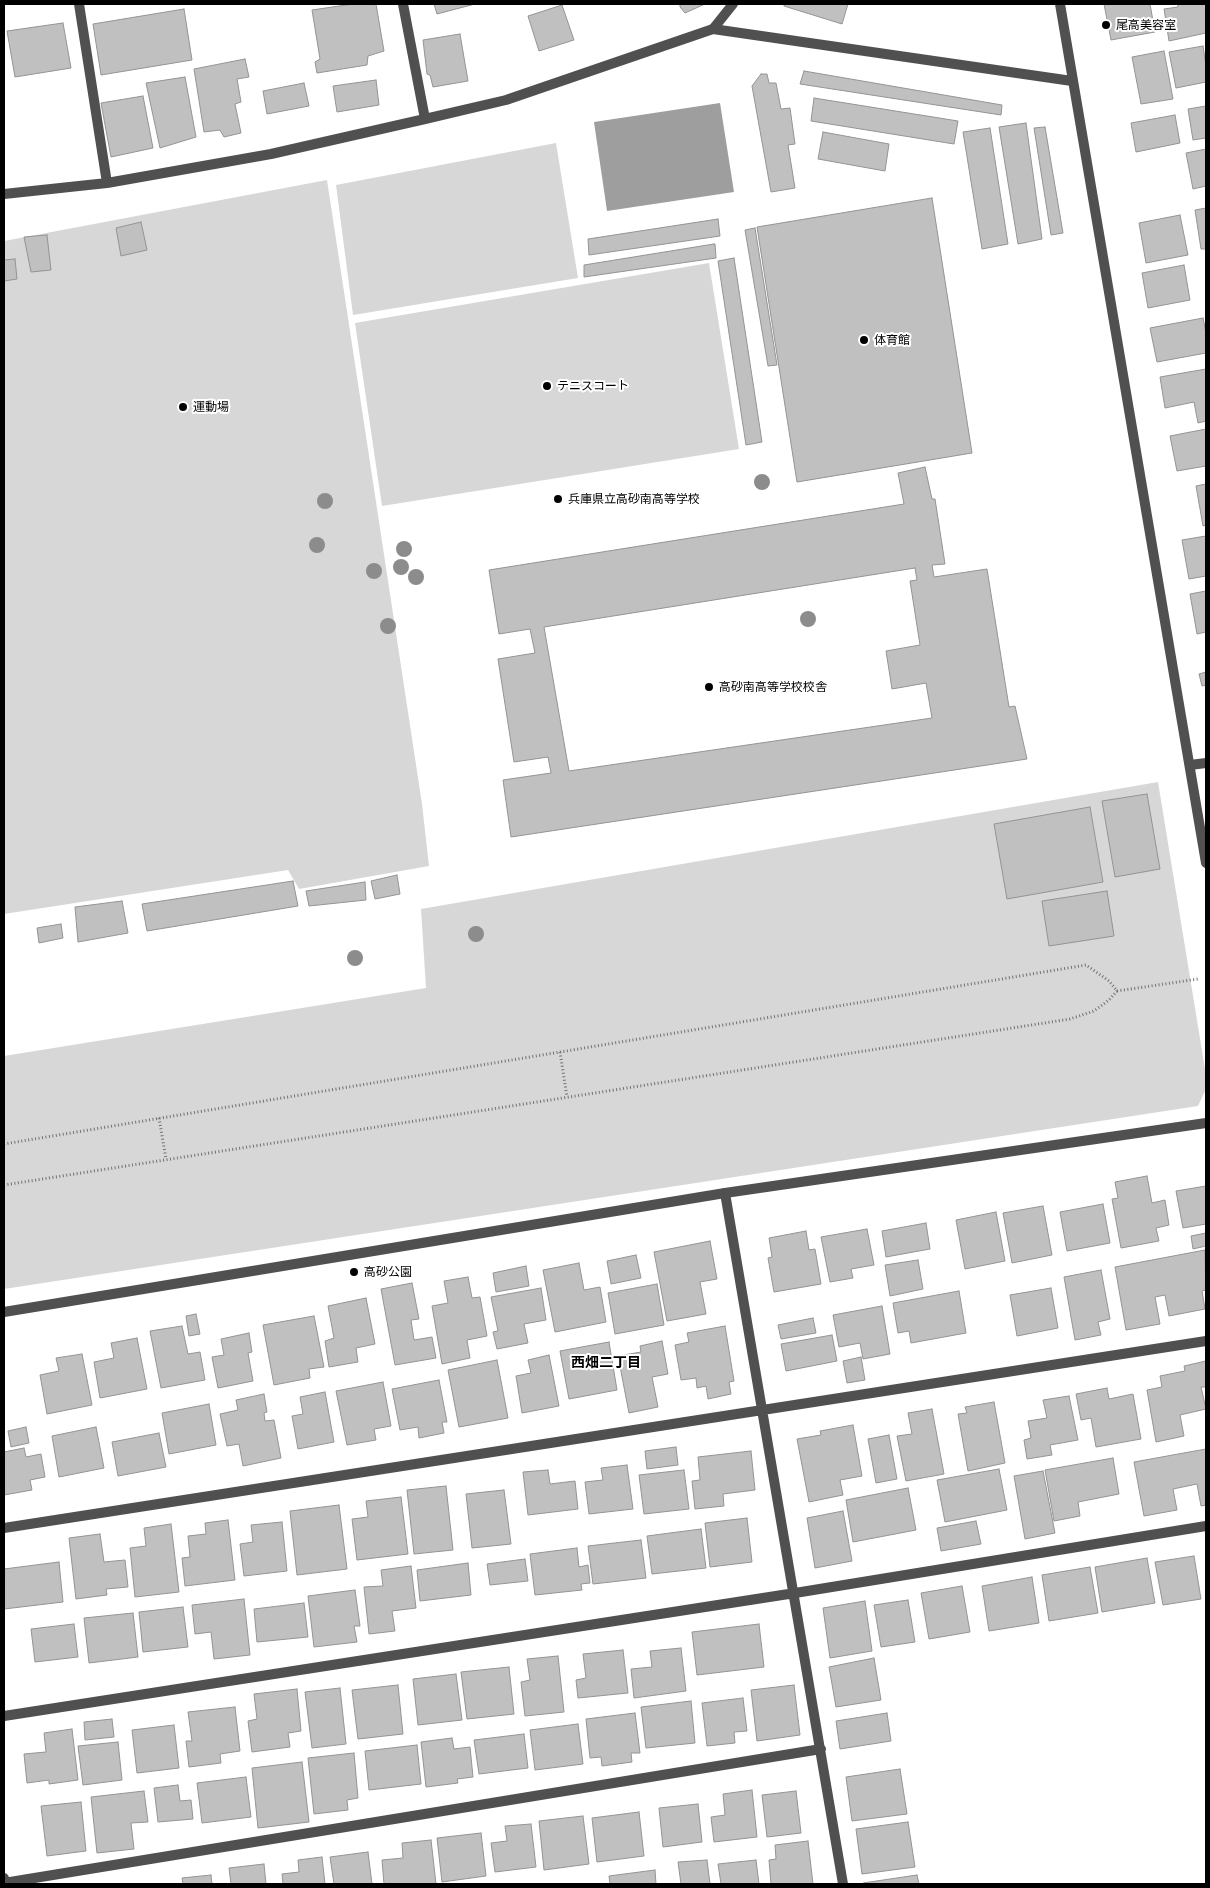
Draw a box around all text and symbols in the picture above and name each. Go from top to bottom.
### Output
place label: 尾高美容室 [1116,18,1176,32]
marker: 尾高美容室 [1100,19,1112,31]
place label: 体育館 [874,333,910,347]
marker: 体育館 [858,334,870,346]
place label: テニスコート [557,379,629,393]
marker: テニスコート [541,380,553,392]
place label: 運動場 [193,400,229,414]
marker: 運動場 [177,401,189,413]
place label: 兵庫県立高砂南高等学校 [568,492,700,506]
marker: 兵庫県立高砂南高等学校 [552,493,564,505]
place label: 高砂南高等学校校舎 [719,680,827,694]
marker: 高砂南高等学校校舎 [703,681,715,693]
place label: 高砂公園 [364,1265,412,1279]
marker: 高砂公園 [348,1266,360,1278]
district label: 西畑二丁目 [571,1355,641,1371]

